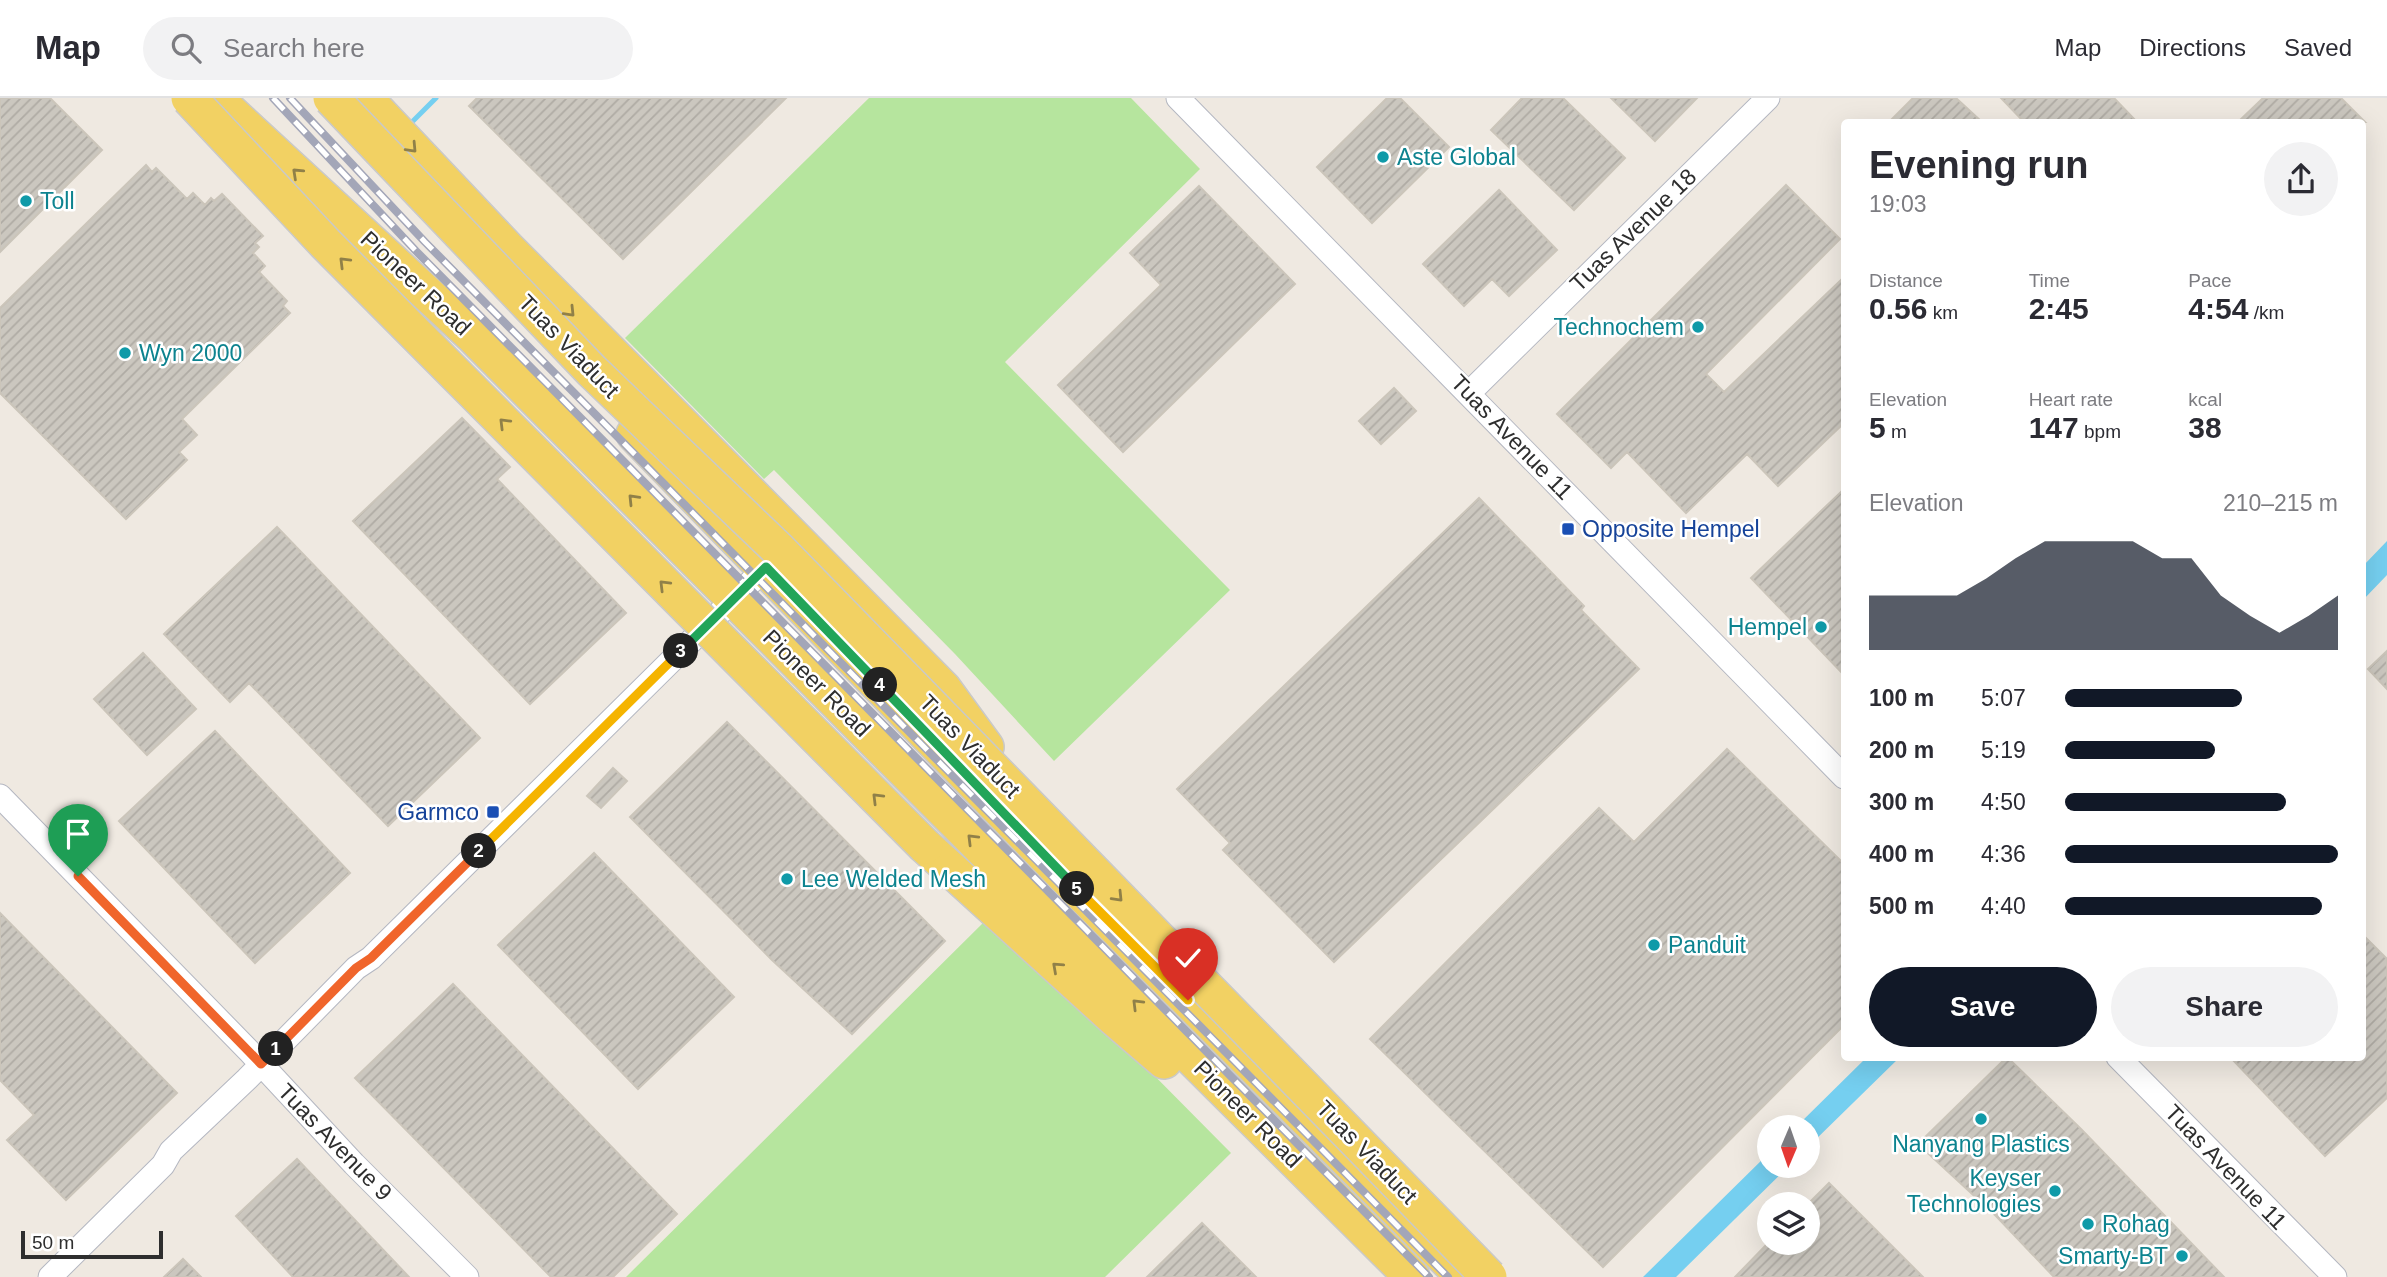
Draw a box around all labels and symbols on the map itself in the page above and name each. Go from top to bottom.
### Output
one-way arrow [404,139,416,152]
place label: Aste Global [1397,144,1516,170]
marker: Aste Global [1375,149,1391,165]
street label: Tuas Avenue 18 [1565,163,1701,297]
one-way arrow [292,168,305,181]
place label: Toll [40,188,75,214]
marker: Toll [18,193,34,209]
street label: Pioneer Road [356,226,476,340]
one-way arrow [340,258,352,270]
street label: Tuas Viaduct [513,289,625,403]
one-way arrow [561,303,574,316]
place label: Technochem [1554,314,1684,340]
marker: Technochem [1690,319,1706,335]
place label: Wyn 2000 [139,340,242,366]
marker: Wyn 2000 [117,345,133,361]
street label: Tuas Avenue 11 [1446,369,1578,505]
one-way arrow [500,418,513,431]
one-way arrow [629,494,642,507]
place label: Opposite Hempel [1582,516,1760,542]
marker: Opposite Hempel [1560,521,1576,537]
one-way arrow [660,580,673,593]
place label: Hempel [1728,614,1807,640]
marker: Hempel [1813,619,1829,635]
street label: Pioneer Road [758,624,876,742]
pin: 3 [664,634,698,668]
pin: 4 [862,668,898,702]
street label: Tuas Viaduct [914,689,1026,803]
one-way arrow [872,793,885,806]
place label: Garmco [397,799,479,825]
pin [48,804,108,876]
marker: Garmco [485,804,501,820]
pin: 2 [462,834,496,868]
one-way arrow [967,834,980,847]
place label: Lee Welded Mesh [801,866,986,892]
marker: Lee Welded Mesh [779,871,795,887]
pin: 5 [1060,872,1094,906]
one-way arrow [1110,889,1123,902]
pin [1158,928,1218,1000]
place label: Panduit [1668,932,1747,958]
marker: Panduit [1646,937,1662,953]
one-way arrow [1052,962,1065,975]
one-way arrow [1133,1000,1146,1013]
pin: 1 [258,1032,294,1066]
street label: Pioneer Road [1189,1055,1307,1173]
street label: Tuas Avenue 9 [273,1078,397,1206]
street label: Tuas Viaduct [1311,1095,1423,1209]
street label: Tuas Avenue 11 [2160,1099,2292,1235]
marker: Nanyang Plastics [1973,1111,1989,1127]
north arrow [1757,1115,1820,1178]
place label: Nanyang Plastics [1892,1131,2070,1157]
place label: Keyser Technologies [1907,1165,2041,1217]
marker: Keyser Technologies [2047,1183,2063,1199]
place label: Rohag [2102,1211,2170,1237]
marker: Rohag [2080,1216,2096,1232]
scale bar [21,1228,163,1260]
place label: Smarty-BT [2058,1243,2168,1269]
marker: Smarty-BT [2174,1248,2190,1264]

